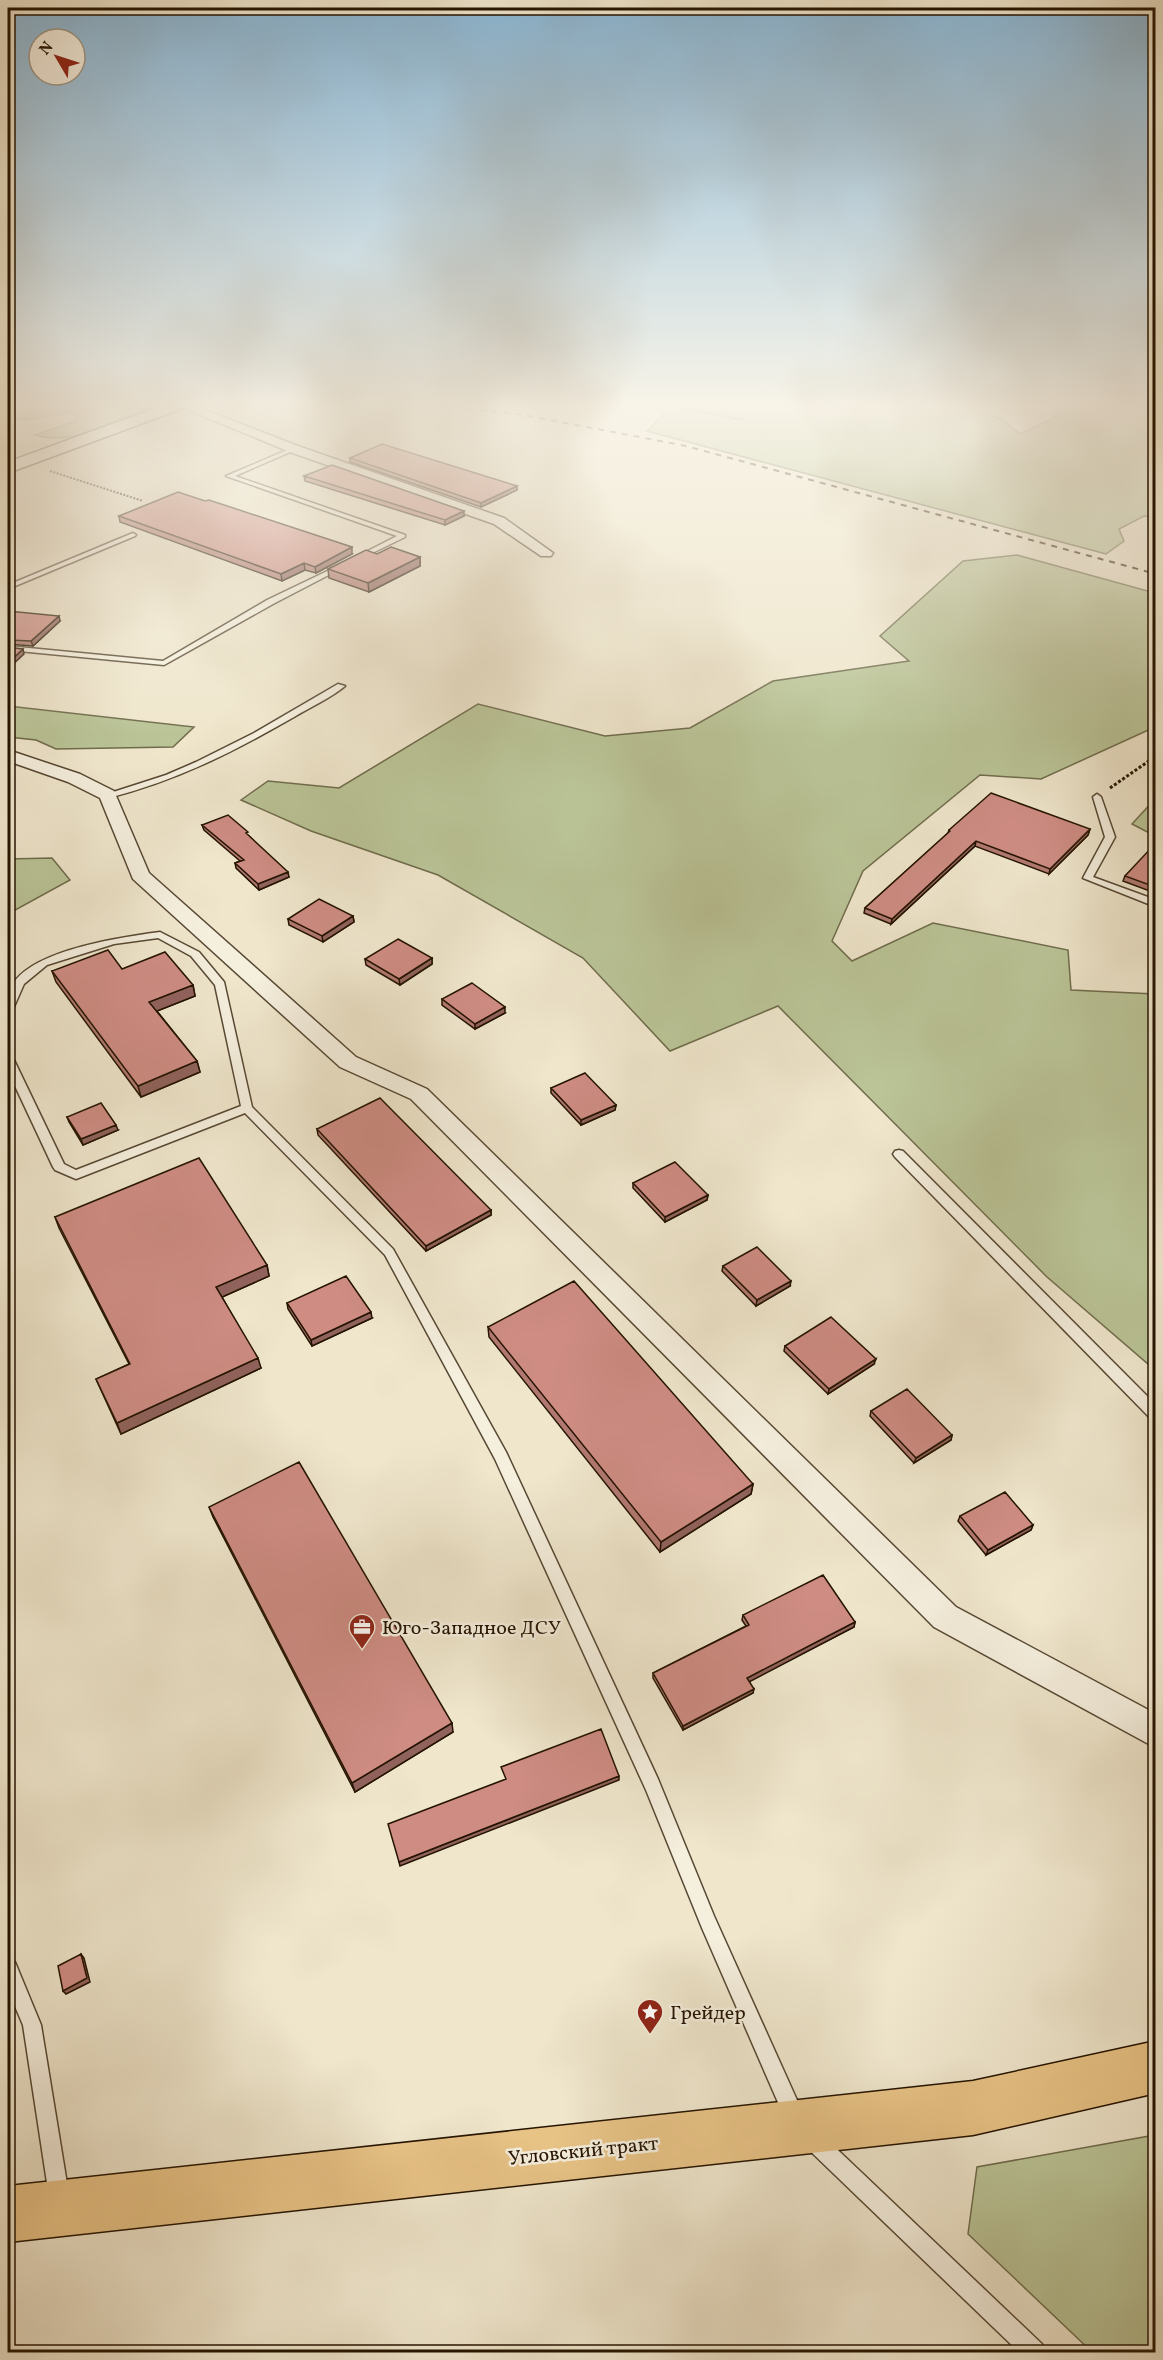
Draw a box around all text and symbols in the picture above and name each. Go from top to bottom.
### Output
north arrow [27,27,87,87]
text: N [35,37,59,60]
office icon: Юго-Западное ДСУ [347,1612,377,1650]
place label: Юго-Западное ДСУ [382,1615,561,1643]
place icon: Грейдер [635,1997,665,2035]
place label: Грейдер [670,2000,746,2028]
street label: Угловский тракт [507,2130,660,2174]

